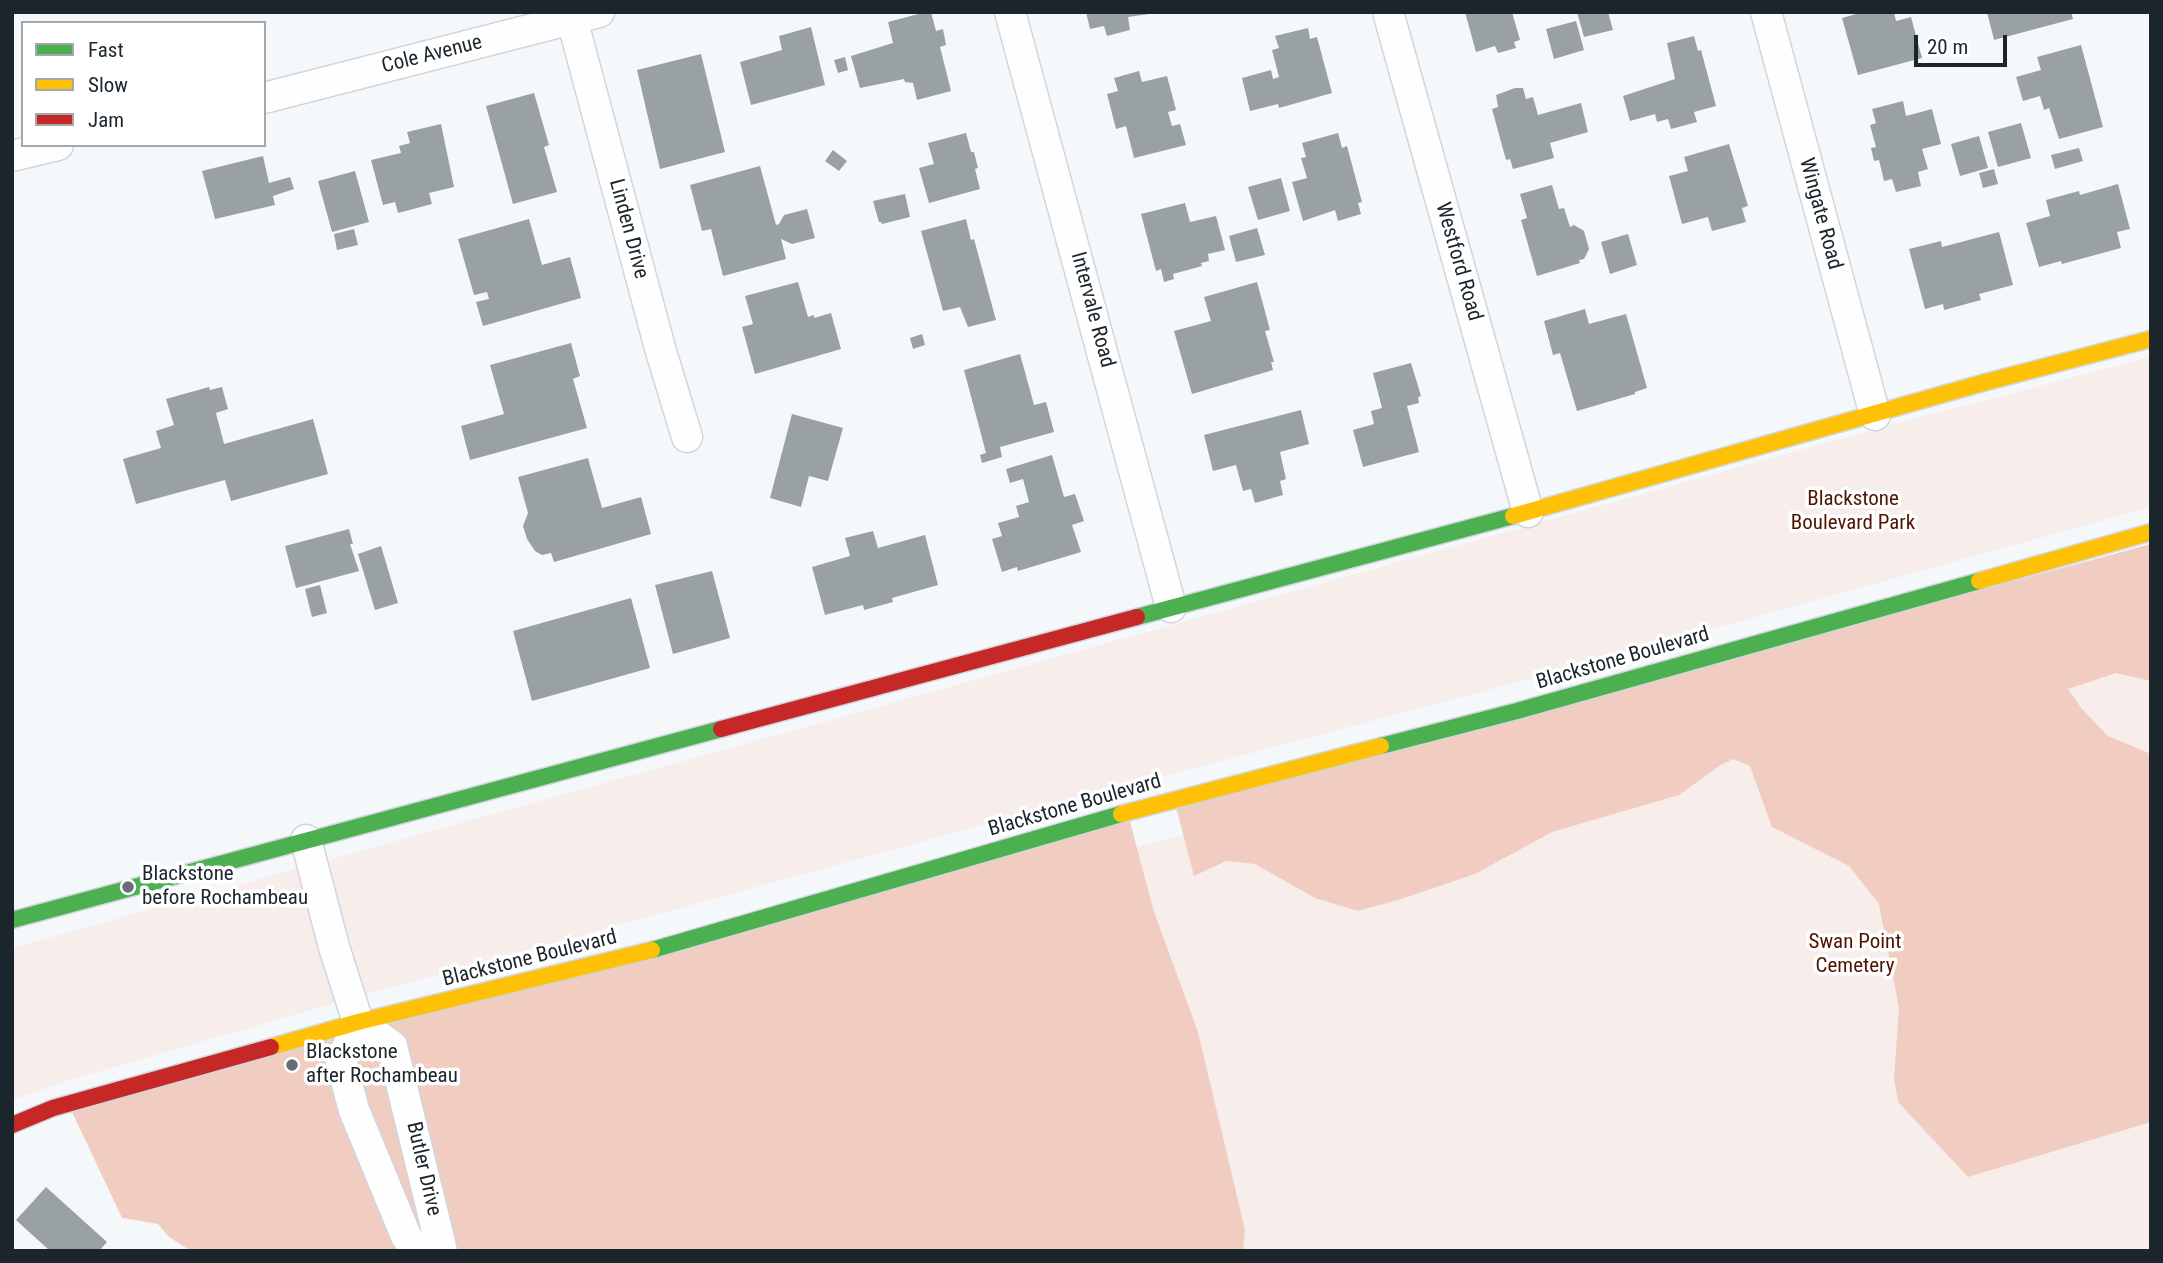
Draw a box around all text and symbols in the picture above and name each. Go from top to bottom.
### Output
legend [21,21,266,147]
scale bar [1918,21,2011,65]
street label: Cole Avenue [379,30,485,80]
text: 20 m [1927,35,1968,59]
text: Fast [88,38,124,62]
text: Slow [88,73,128,97]
text: Jam [88,108,124,132]
street label: Wingate Road [1793,155,1847,273]
street label: Linden Drive [603,176,653,282]
street label: Westford Road [1429,200,1487,324]
street label: Intervale Road [1064,249,1120,371]
park label: Blackstone Boulevard Park [1791,487,1915,537]
street label: Blackstone Boulevard [1534,622,1712,696]
street label: Blackstone Boulevard [986,769,1164,843]
place label: Blackstone before Rochambeau [142,862,308,912]
marker: Blackstone before Rochambeau [120,879,136,895]
street label: Blackstone Boulevard [440,925,620,993]
park label: Swan Point Cemetery [1809,930,1901,980]
place label: Blackstone after Rochambeau [306,1040,458,1090]
marker: Blackstone after Rochambeau [284,1057,300,1073]
street label: Butler Drive [400,1120,446,1218]

